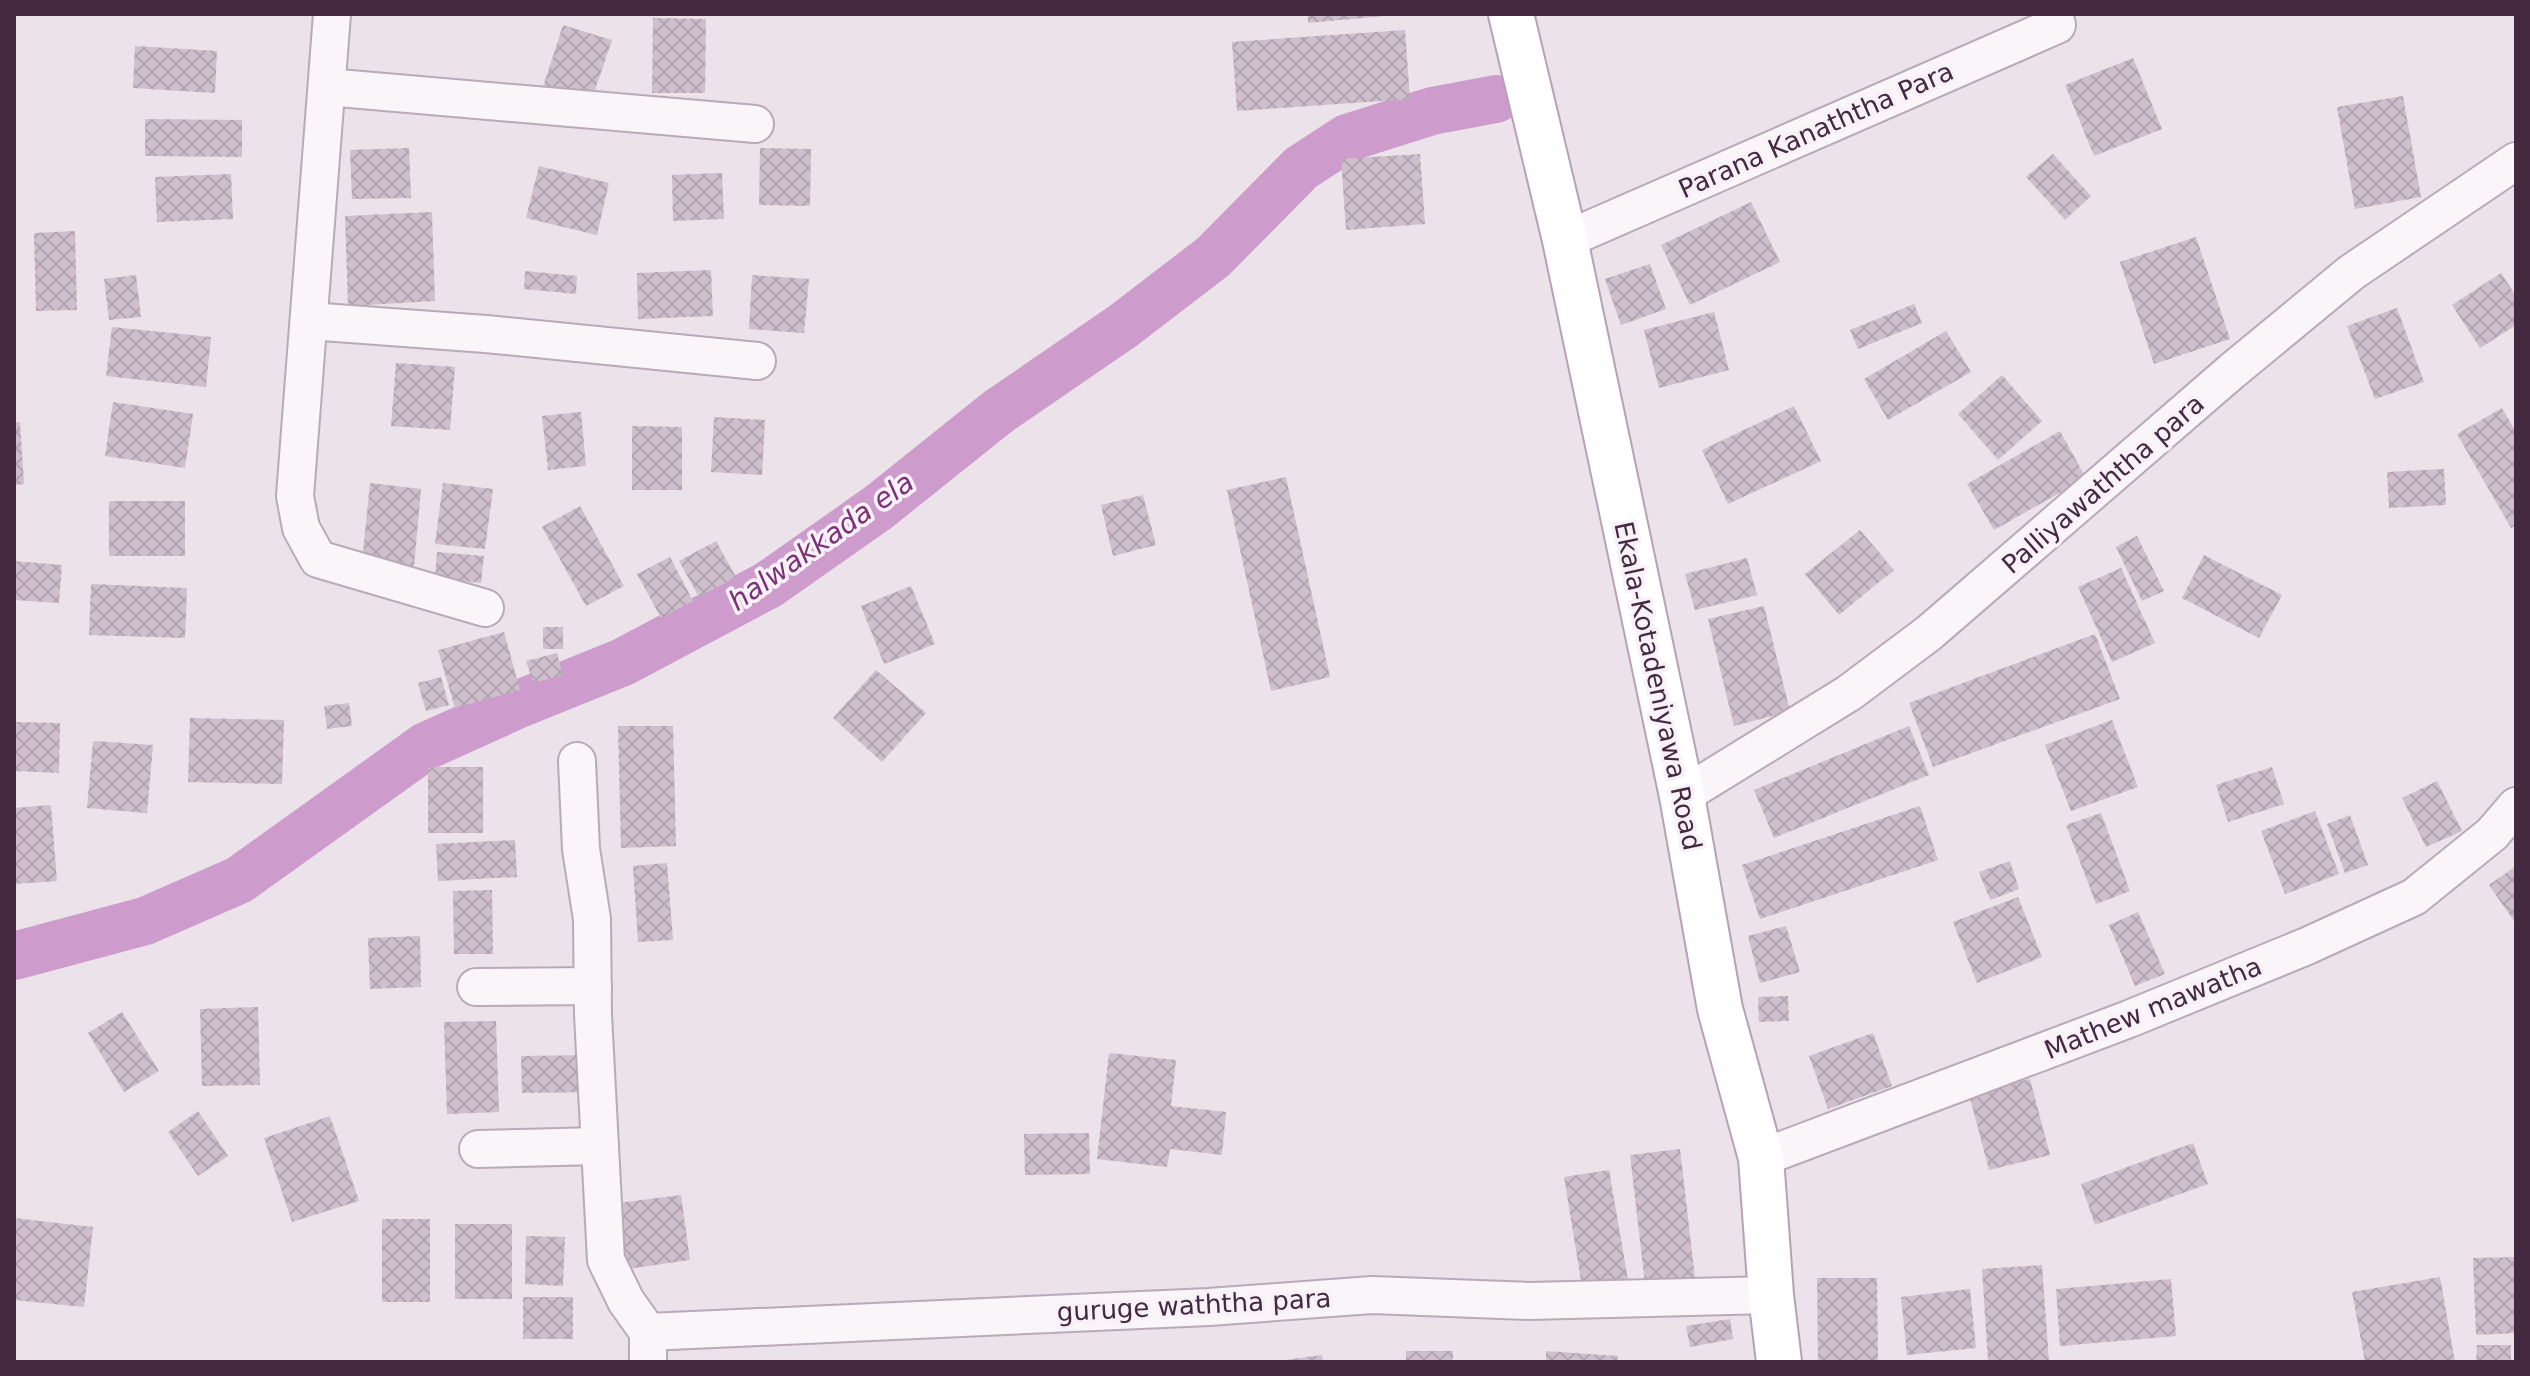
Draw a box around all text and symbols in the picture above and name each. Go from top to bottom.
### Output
street label: Parana Kanaththa Para [1674,56,1958,204]
street label: Palliyawaththa para [1996,388,2210,580]
water label: halwakkada ela [722,465,920,618]
street label: Ekala-Kotadeniyawa Road [1608,519,1708,853]
street label: Mathew mawatha [2040,951,2266,1065]
street label: guruge waththa para [1056,1283,1332,1327]

